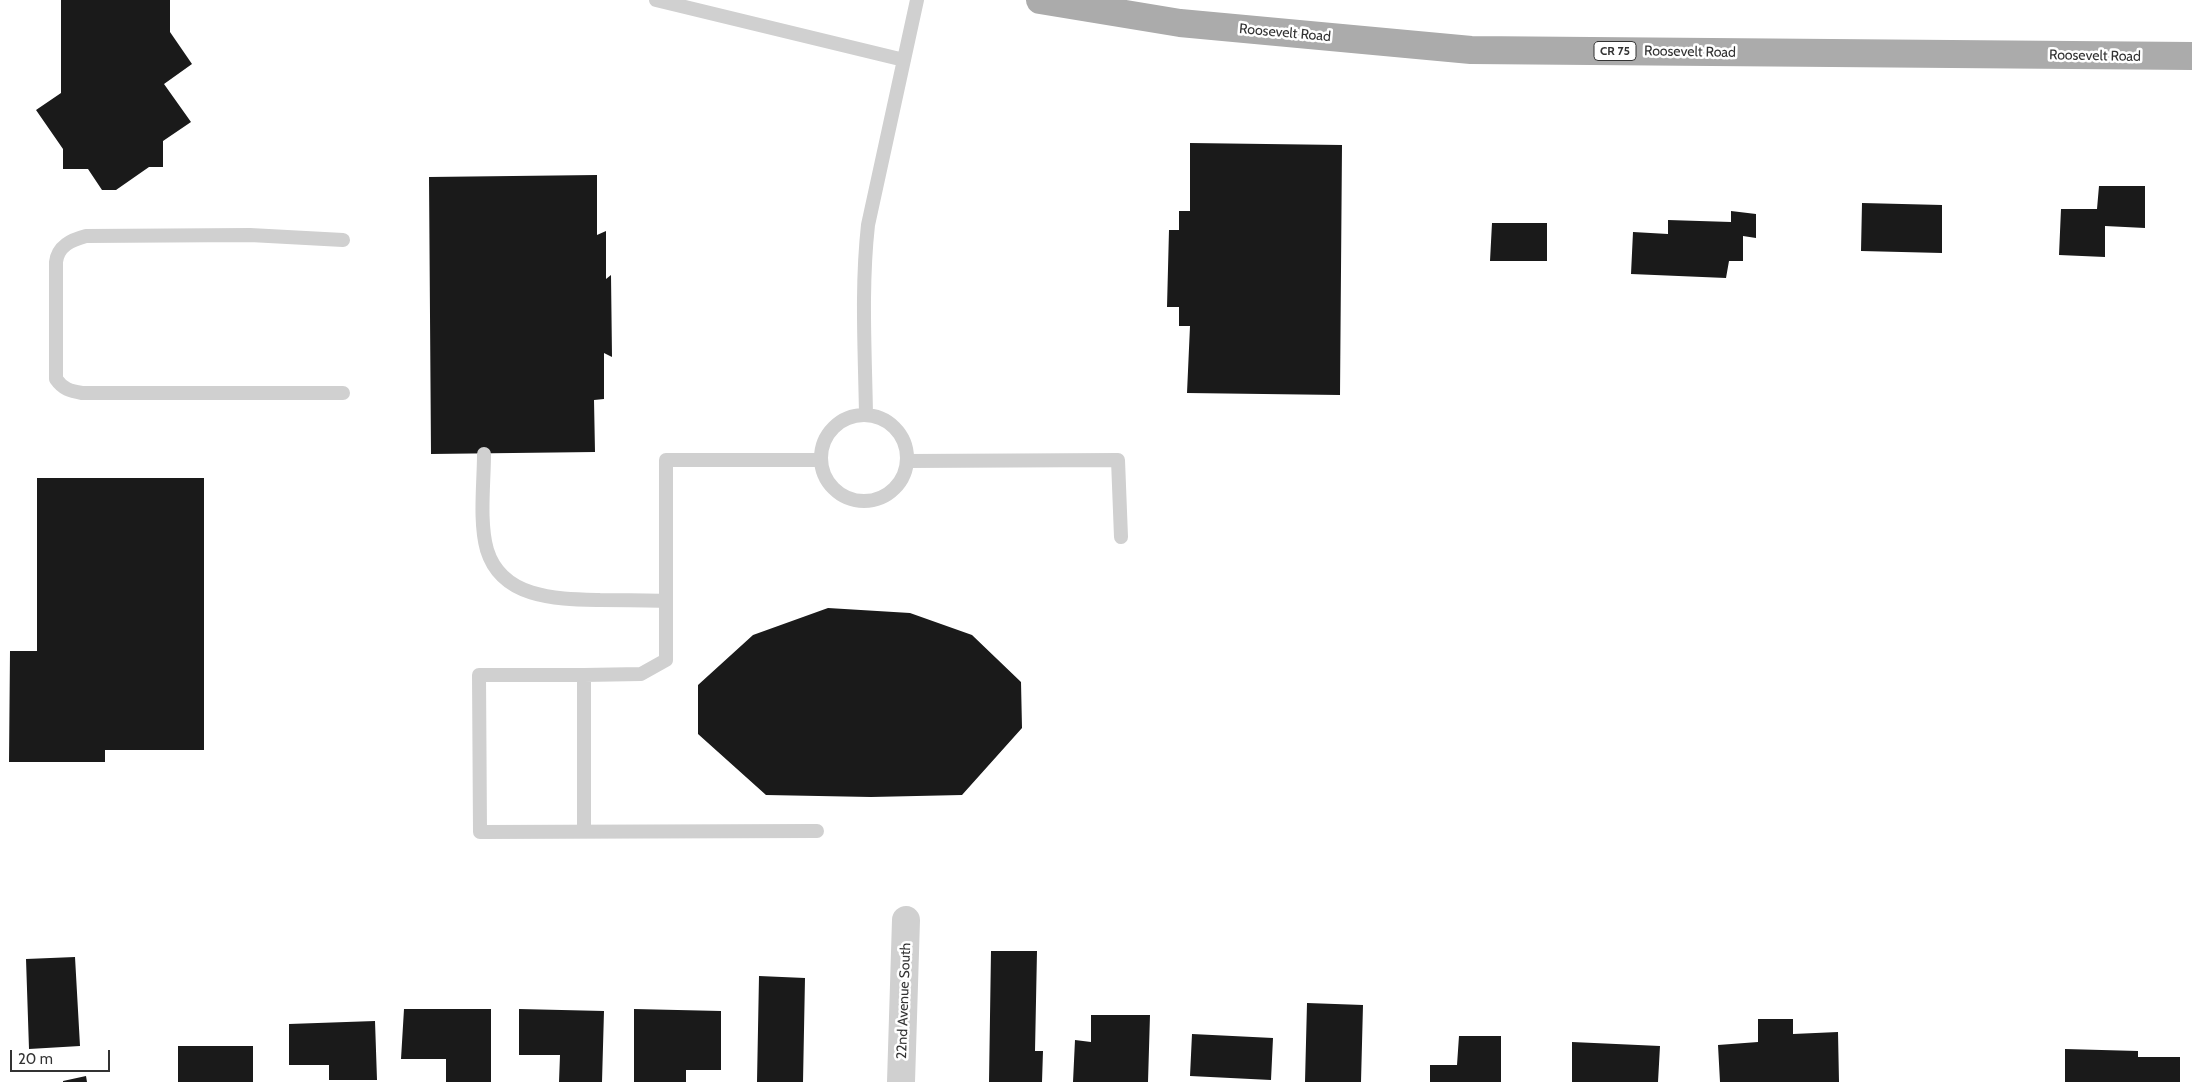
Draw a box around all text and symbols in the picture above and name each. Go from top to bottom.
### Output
street label: Roosevelt Road [1239,21,1331,45]
road number: CR 75 [1594,41,1636,60]
street label: Roosevelt Road [1644,43,1736,61]
street label: Roosevelt Road [2049,47,2141,65]
street label: 22nd Avenue South [894,943,914,1059]
scale bar [12,1040,112,1072]
text: 20 m [18,1050,53,1068]

